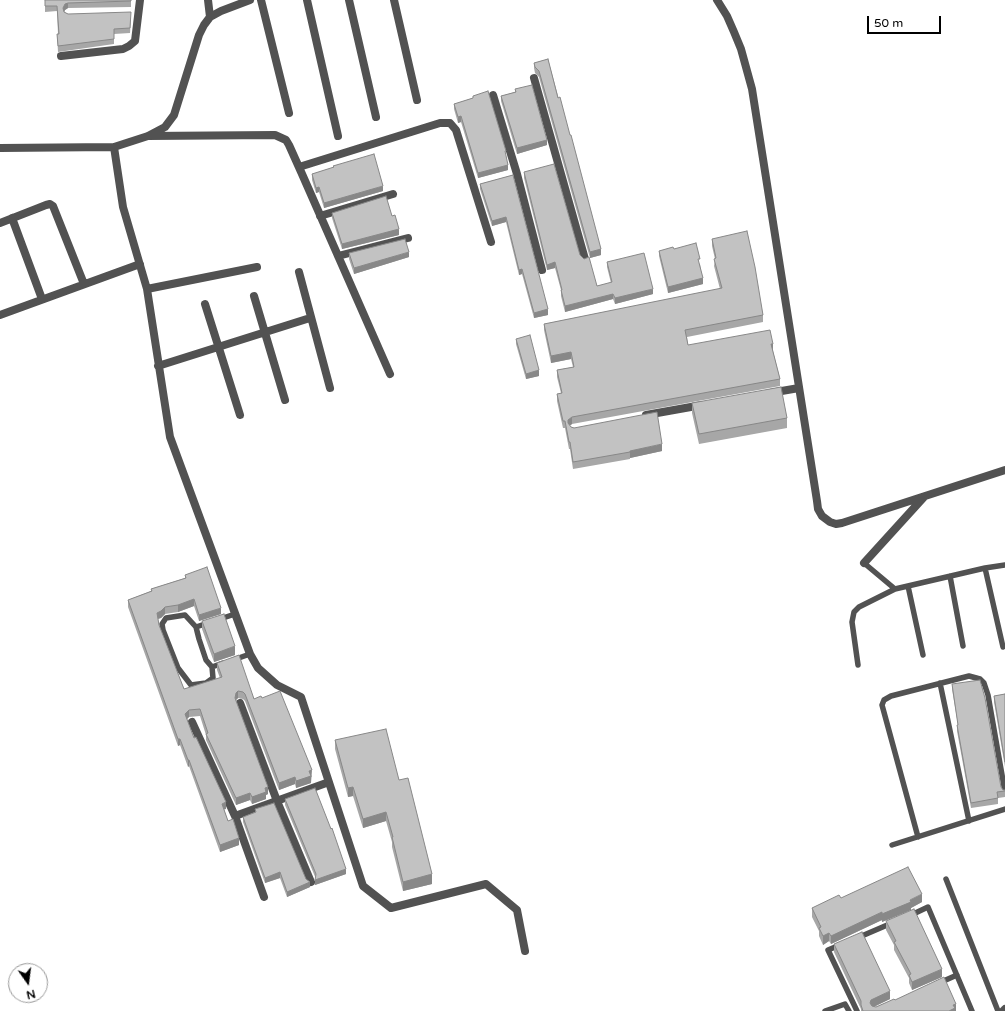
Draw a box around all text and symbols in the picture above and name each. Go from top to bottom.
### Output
scale bar [869,8,943,34]
text: 50 m [874,16,903,30]
north arrow [8,963,48,1003]
text: N [25,987,37,1002]

